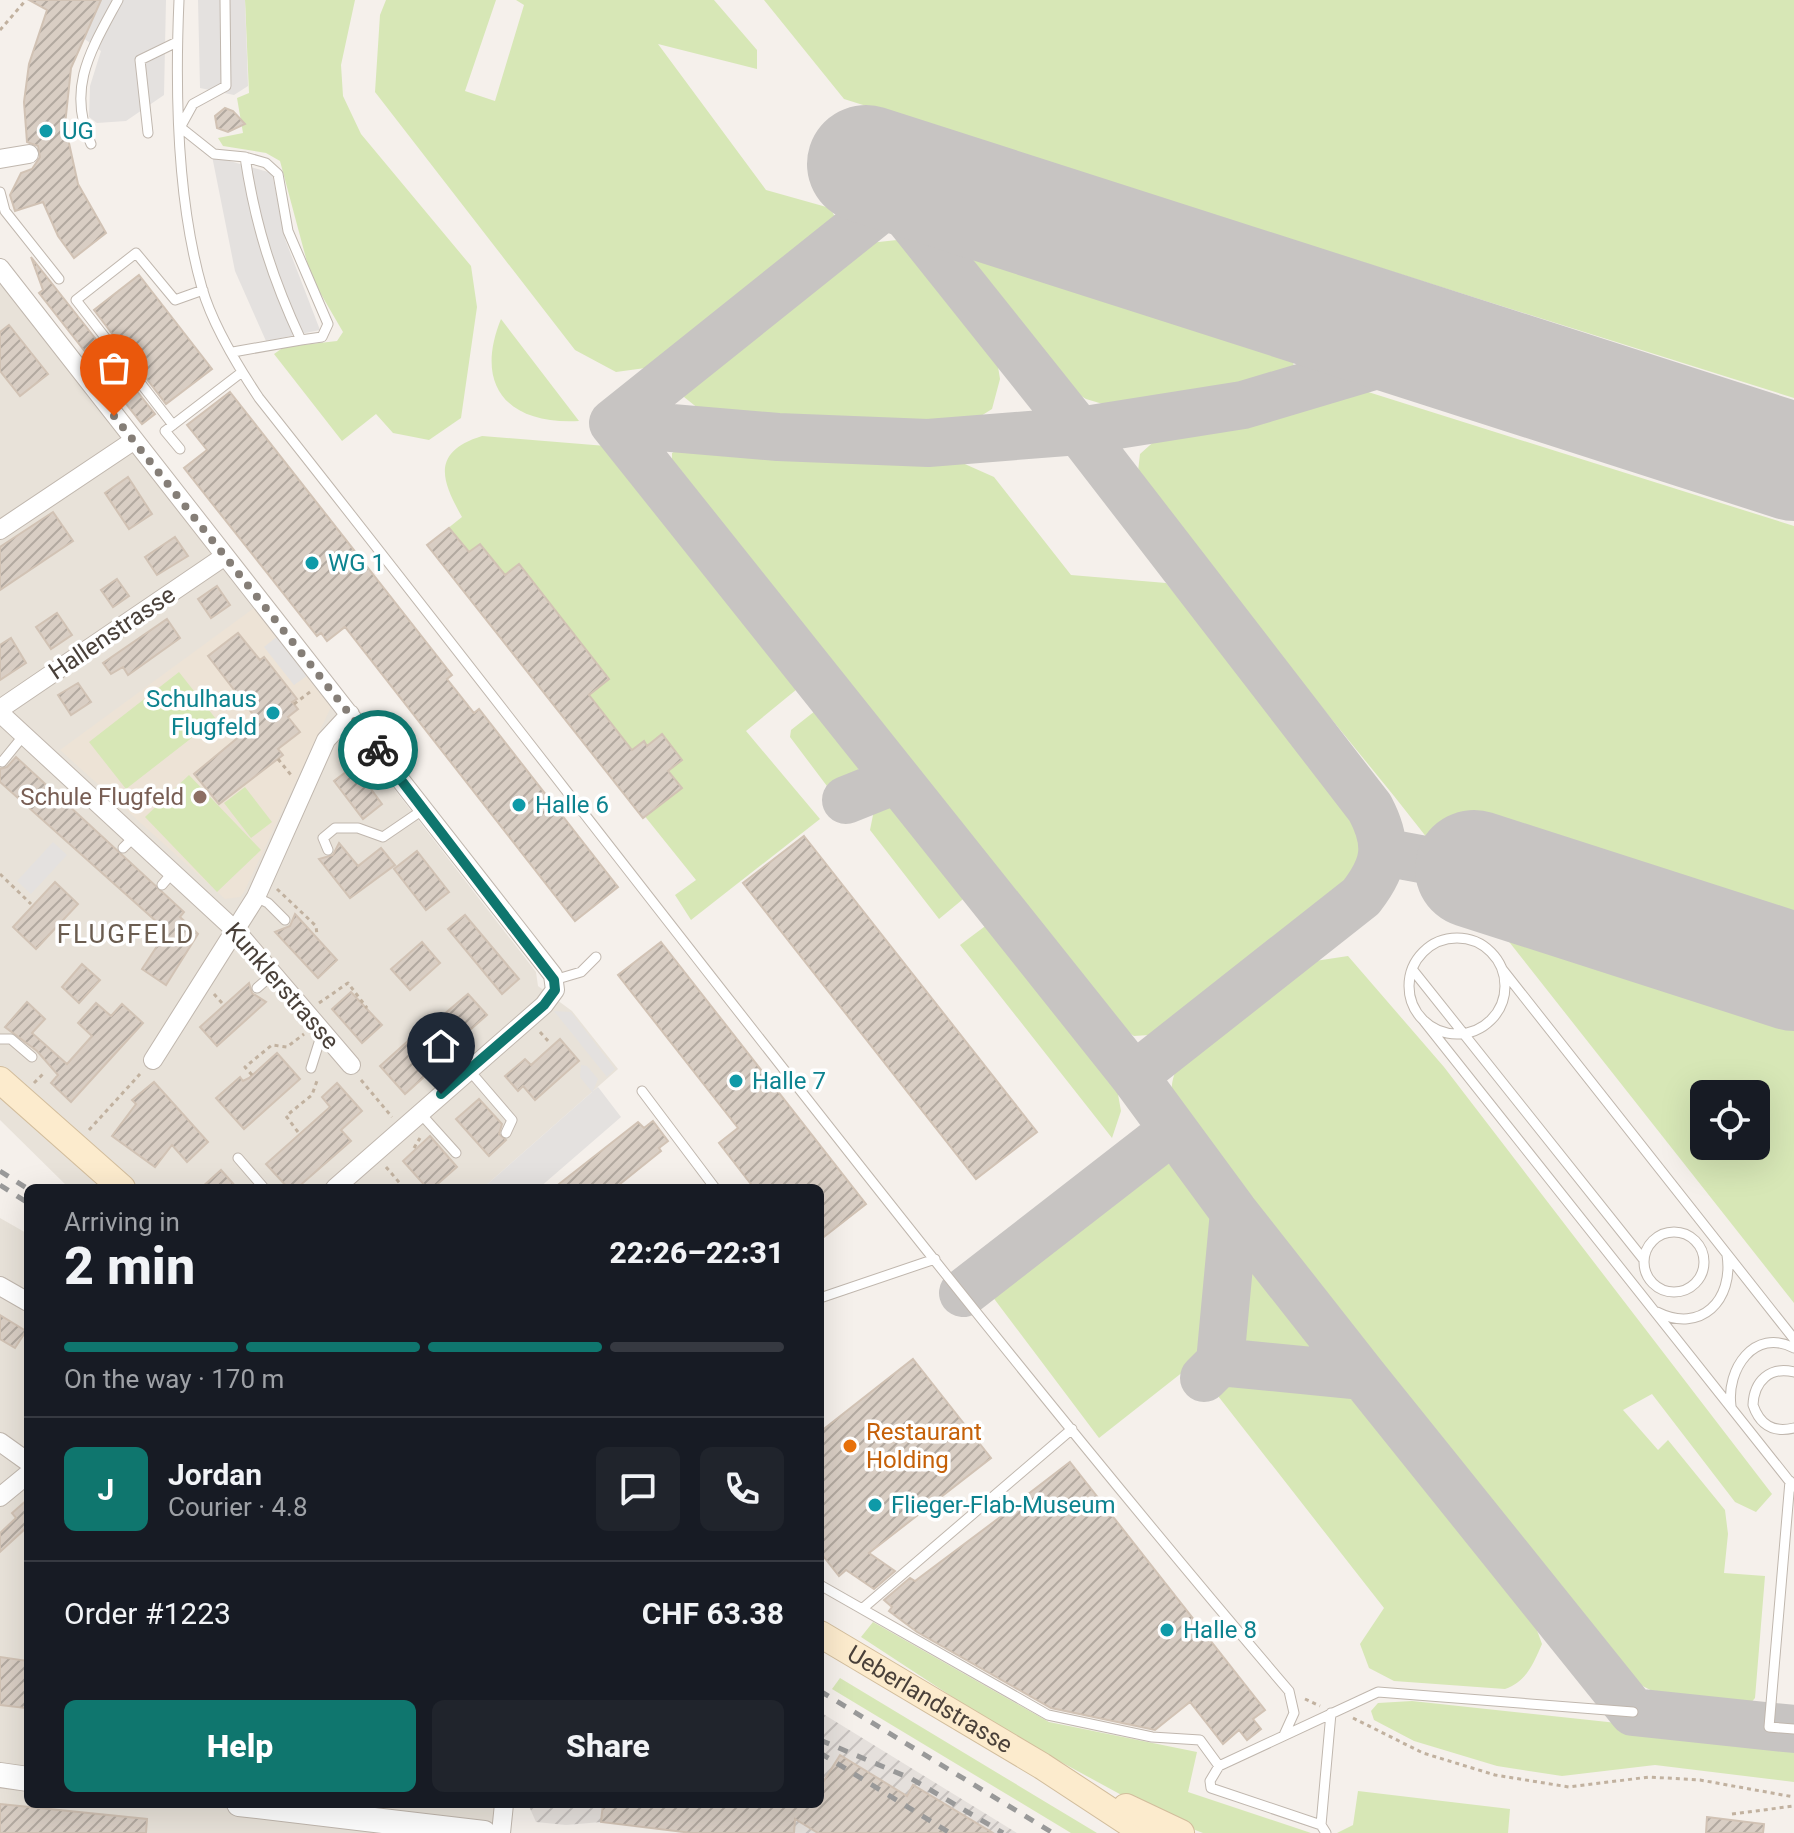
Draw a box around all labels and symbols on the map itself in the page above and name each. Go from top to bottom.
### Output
place label: UG [62,117,94,145]
marker: UG [37,122,55,140]
pin [80,334,148,416]
place label: WG 1 [328,549,385,577]
marker: WG 1 [303,554,321,572]
street label: Hallenstrasse [44,580,180,686]
place label: Schulhaus Flugfeld [146,685,257,741]
marker: Schulhaus Flugfeld [264,704,282,722]
courier [338,710,418,790]
place label: Schule Flugfeld [20,783,184,811]
marker: Schule Flugfeld [191,788,209,806]
place label: Halle 6 [535,791,609,819]
marker: Halle 6 [510,796,528,814]
street label: Kunklerstrasse [219,917,345,1055]
district label: FLUGFELD [57,919,195,949]
pin [407,1012,475,1094]
place label: Halle 7 [752,1067,826,1095]
marker: Halle 7 [727,1072,745,1090]
place label: Restaurant Holding [866,1418,982,1474]
marker: Restaurant Holding [841,1437,859,1455]
place label: Flieger-Flab-Museum [891,1491,1115,1519]
marker: Flieger-Flab-Museum [866,1496,884,1514]
place label: Halle 8 [1183,1616,1257,1644]
marker: Halle 8 [1158,1621,1176,1639]
street label: Ueberlandstrasse [843,1640,1017,1759]

